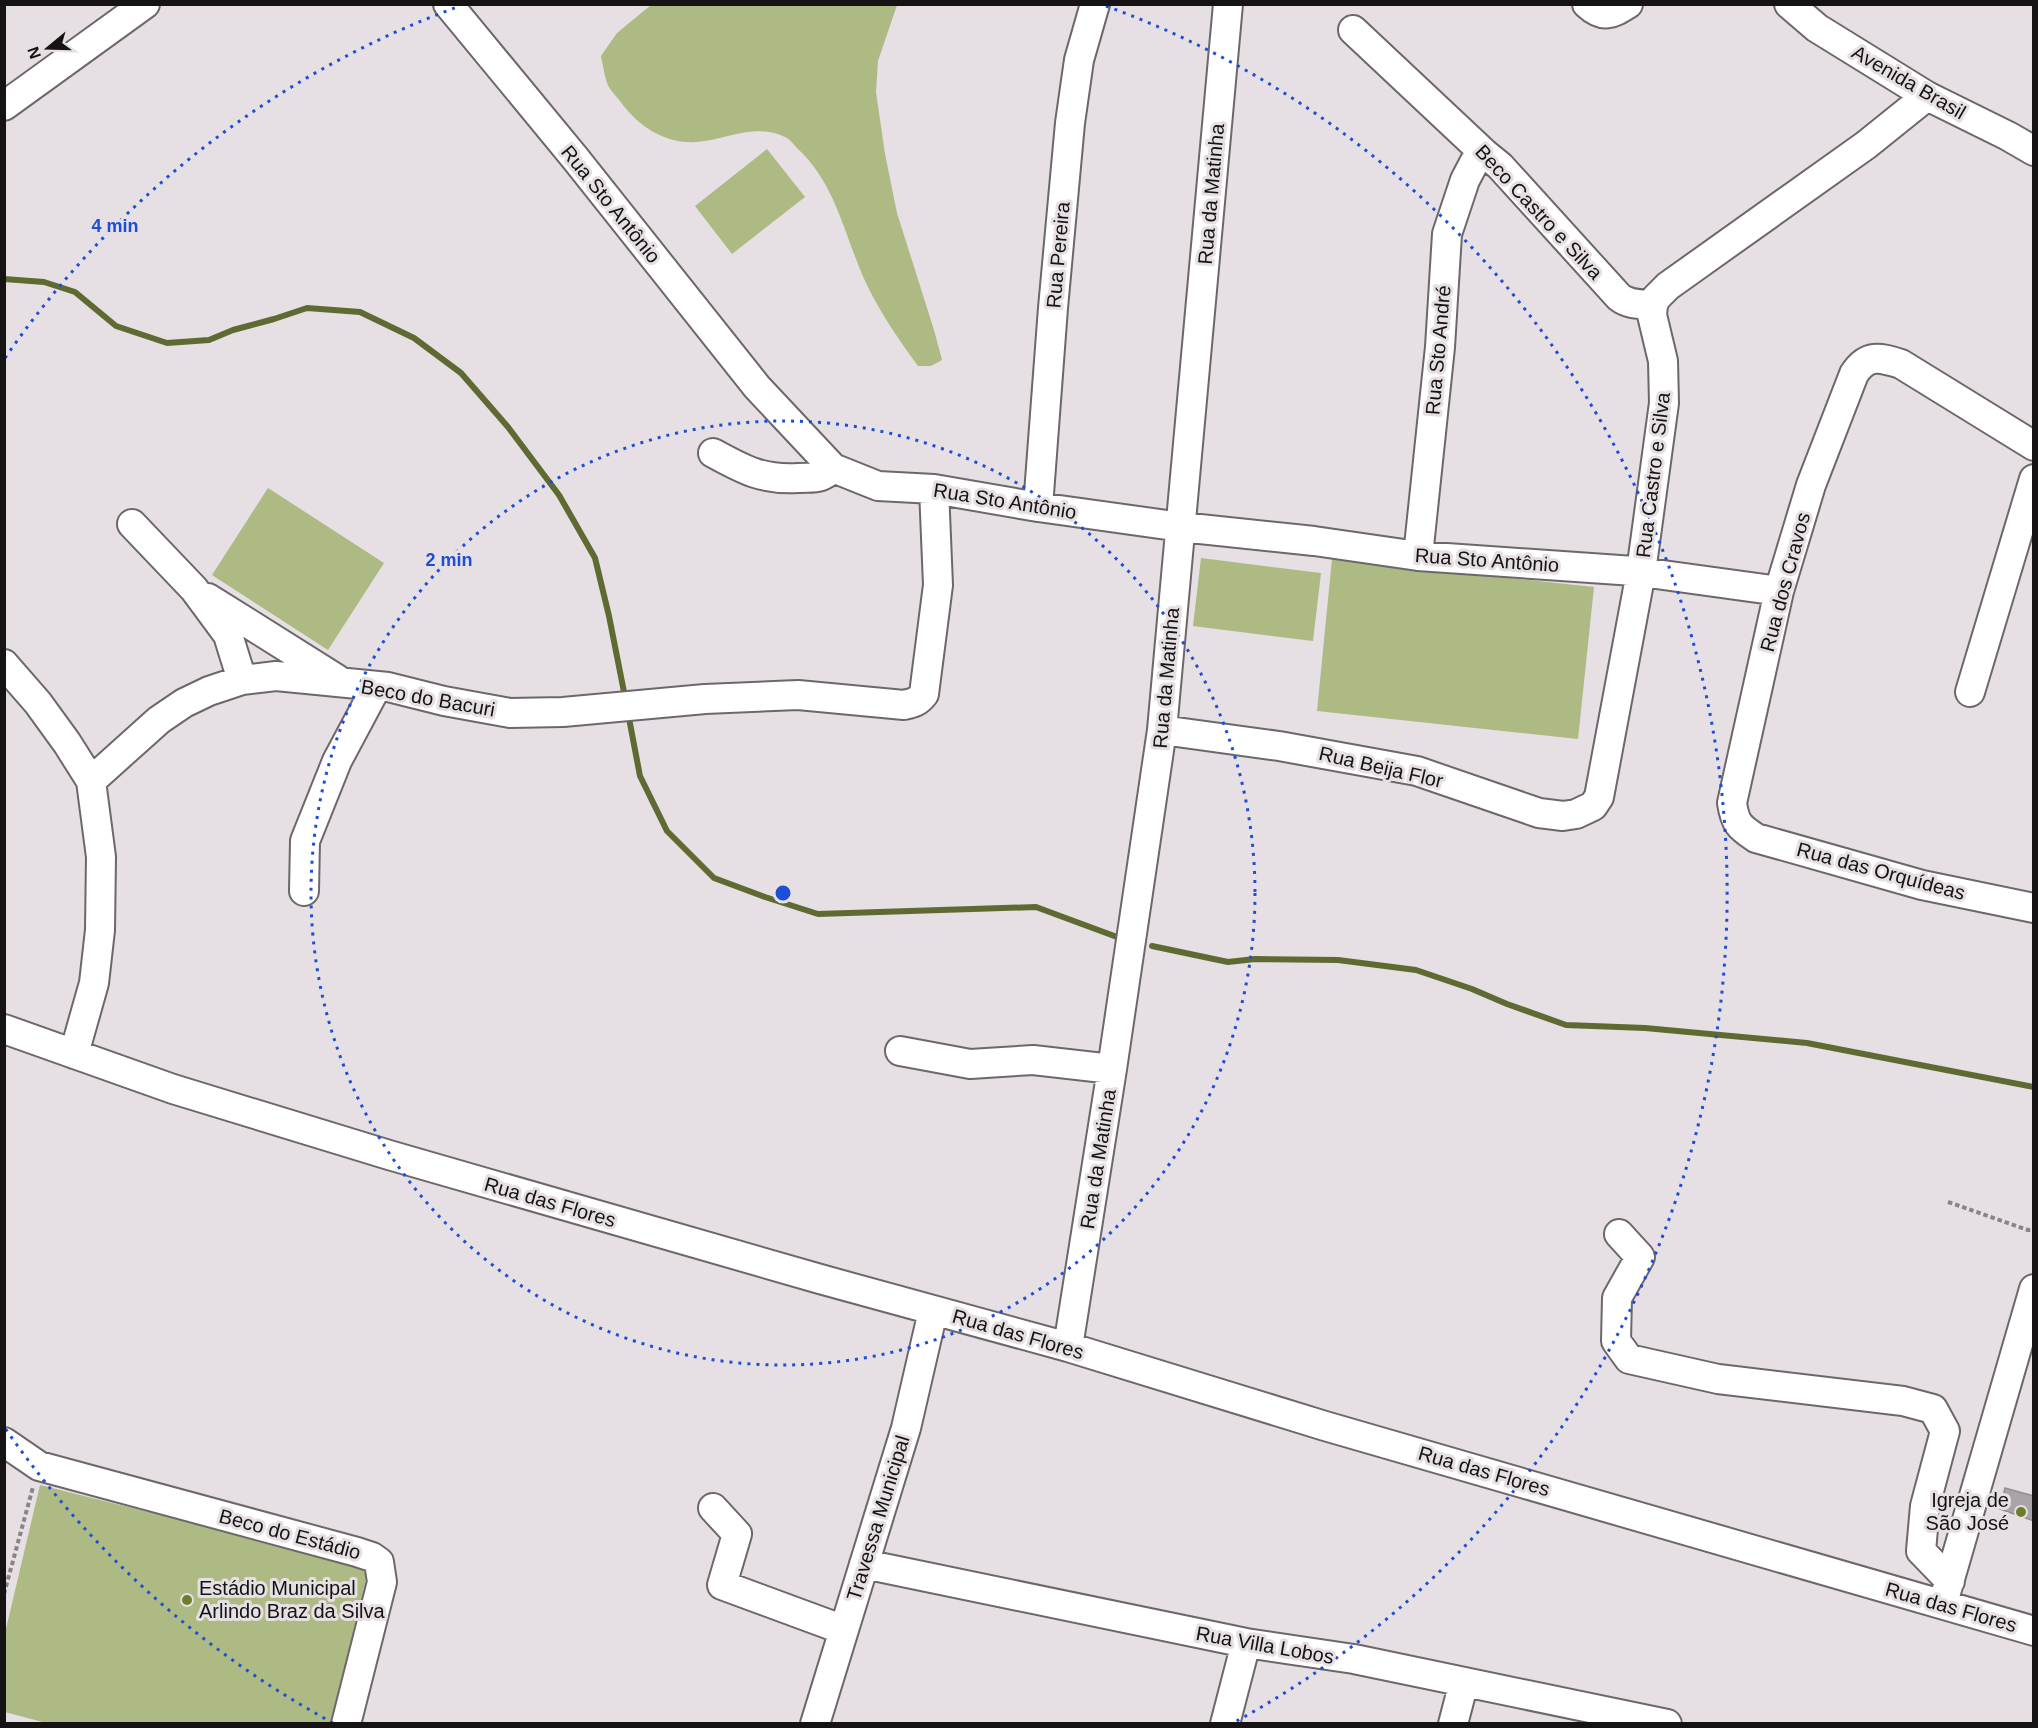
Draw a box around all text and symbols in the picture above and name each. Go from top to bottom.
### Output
north arrow [18,18,78,78]
street label: Avenida Brasil [1848,41,1970,123]
text: N [24,44,44,61]
street label: Rua da Matinha [1194,122,1228,265]
street label: Beco Castro e Silva [1471,140,1608,284]
street label: Rua Sto Antônio [557,141,665,267]
street label: Rua Pereira [1042,200,1074,309]
text: 4 min [91,216,139,236]
street label: Rua Sto André [1421,284,1455,416]
street label: Rua Castro e Silva [1632,390,1674,559]
street label: Rua Sto Antônio [932,479,1078,523]
street label: Rua dos Cravos [1756,510,1814,654]
street label: Rua Sto Antônio [1414,544,1560,576]
text: 2 min [425,550,473,570]
street label: Rua da Matinha [1149,606,1183,749]
street label: Beco do Bacuri [359,675,497,721]
street label: Rua Beija Flor [1317,742,1446,792]
street label: Rua das Orquídeas [1794,838,1968,904]
centre of rings [773,883,793,903]
street label: Rua da Matinha [1076,1087,1120,1230]
street label: Rua das Flores [482,1173,618,1231]
street label: Rua das Flores [950,1305,1086,1363]
street label: Travessa Municipal [842,1433,914,1603]
street label: Rua das Flores [1416,1442,1552,1500]
place label: Igreja de São José [1926,1489,2009,1534]
street label: Beco do Estádio [217,1505,363,1563]
marker: Igreja de São José [2014,1505,2028,1519]
place label: Estádio Municipal Arlindo Braz da Silva [199,1577,386,1622]
street label: Rua das Flores [1883,1578,2019,1636]
marker: Estádio Municipal Arlindo Braz da Silva [180,1593,194,1607]
street label: Rua Villa Lobos [1194,1622,1336,1668]

